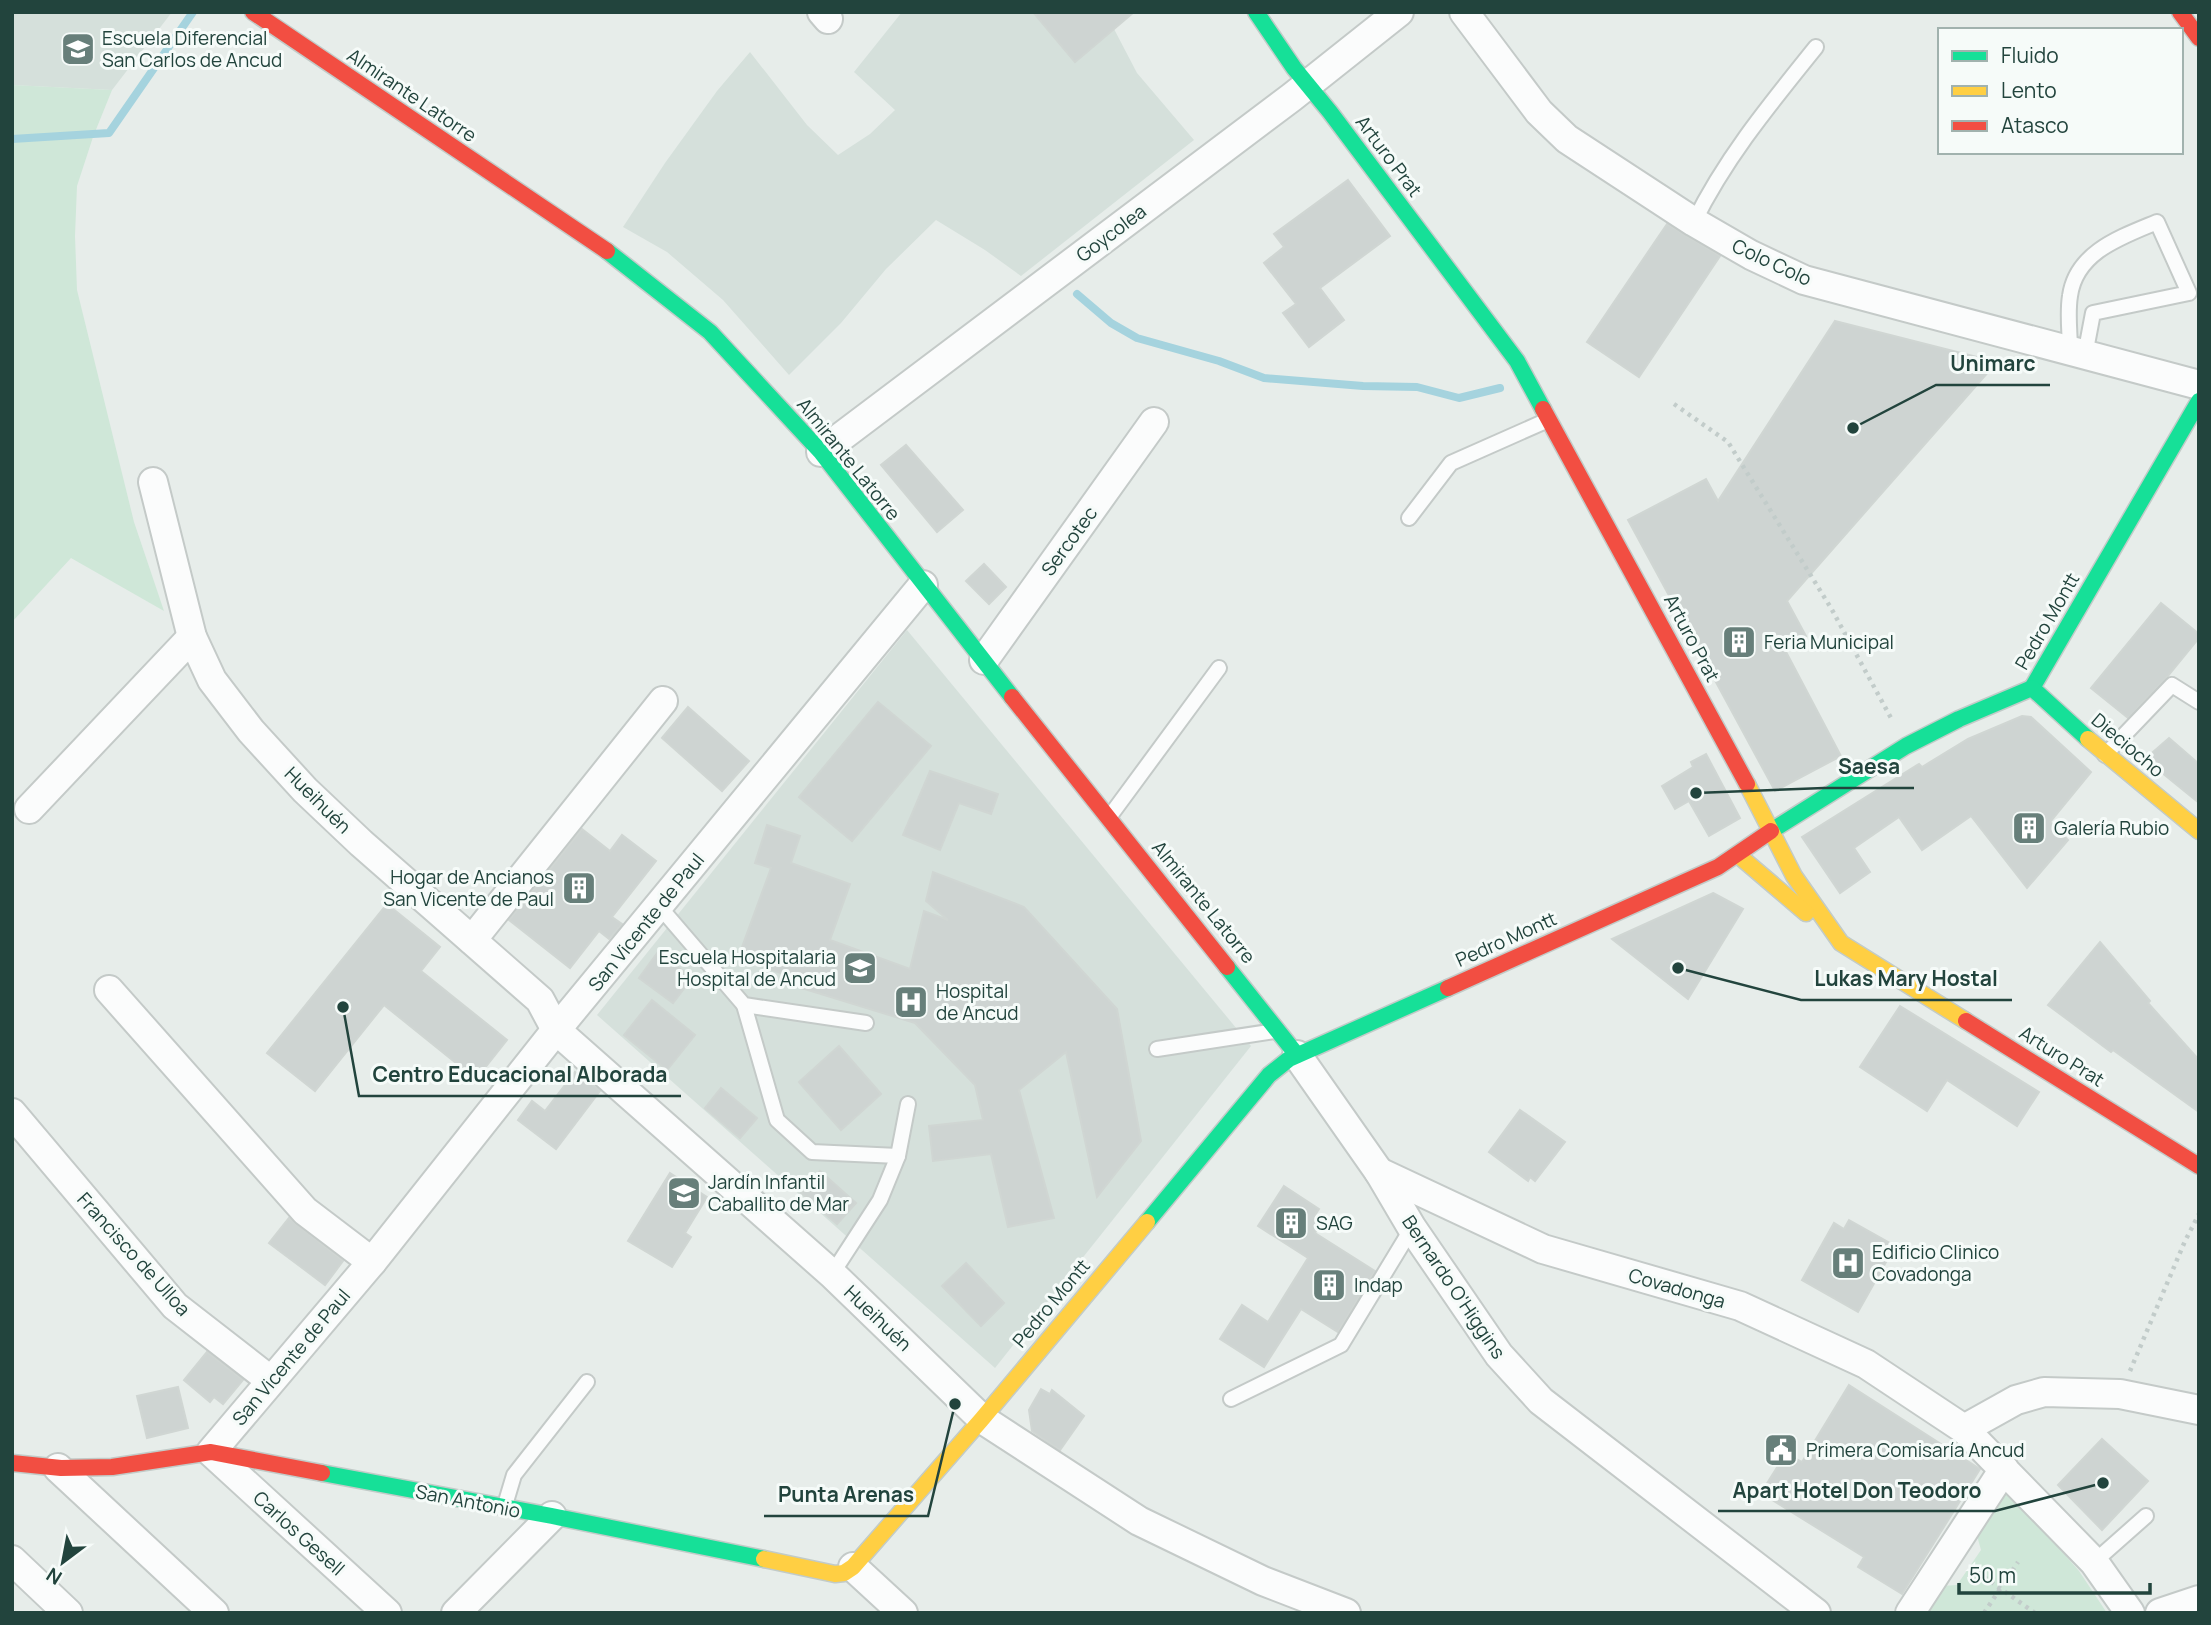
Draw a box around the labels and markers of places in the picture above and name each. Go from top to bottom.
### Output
place label: Escuela Diferencial San Carlos de Ancud [102,25,282,73]
school or university icon: Escuela Diferencial San Carlos de Ancud [59,30,97,68]
callout: Unimarc [1936,343,2050,385]
building icon: Feria Municipal [1720,623,1758,661]
place label: Feria Municipal [1764,629,1894,655]
callout: Saesa [1824,746,1914,788]
building icon: Galería Rubio [2010,809,2048,847]
place label: Galería Rubio [2054,815,2169,841]
place label: Hogar de Ancianos San Vicente de Paul [383,864,554,912]
building icon: Hogar de Ancianos San Vicente de Paul [560,869,598,907]
place label: Escuela Hospitalaria Hospital de Ancud [659,944,836,992]
school or university icon: Escuela Hospitalaria Hospital de Ancud [841,949,879,987]
callout: Lukas Mary Hostal [1801,958,2012,1000]
place label: Hospital de Ancud [936,978,1018,1026]
hospital icon: Hospital de Ancud [892,983,930,1021]
callout: Centro Educacional Alborada [359,1054,681,1096]
place label: Jardín Infantil Caballito de Mar [708,1169,849,1217]
school or university icon: Jardín Infantil Caballito de Mar [665,1174,703,1212]
building icon: SAG [1272,1204,1310,1242]
place label: SAG [1316,1210,1353,1236]
place label: Edificio Clinico Covadonga [1872,1239,1999,1287]
hospital icon: Edificio Clinico Covadonga [1829,1244,1867,1282]
building icon: Indap [1310,1266,1348,1304]
place label: Indap [1354,1272,1403,1298]
public building icon: Primera Comisaría Ancud [1762,1431,1800,1469]
place label: Primera Comisaría Ancud [1806,1437,2025,1463]
callout: Apart Hotel Don Teodoro [1718,1469,1995,1511]
callout: Punta Arenas [764,1474,928,1516]

